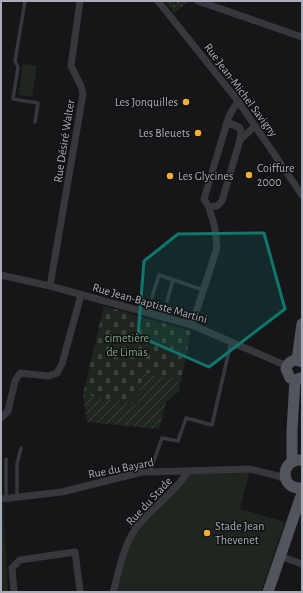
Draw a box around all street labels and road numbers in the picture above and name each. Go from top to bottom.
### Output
street label: Rue Jean-Michel Savigny [201,41,280,140]
street label: Rue Désiré Walter [52,99,76,183]
street label: Rue Jean-Baptiste Martini [91,281,209,325]
street label: Rue du Bayard [87,456,155,481]
street label: Rue du Stade [124,475,174,527]

